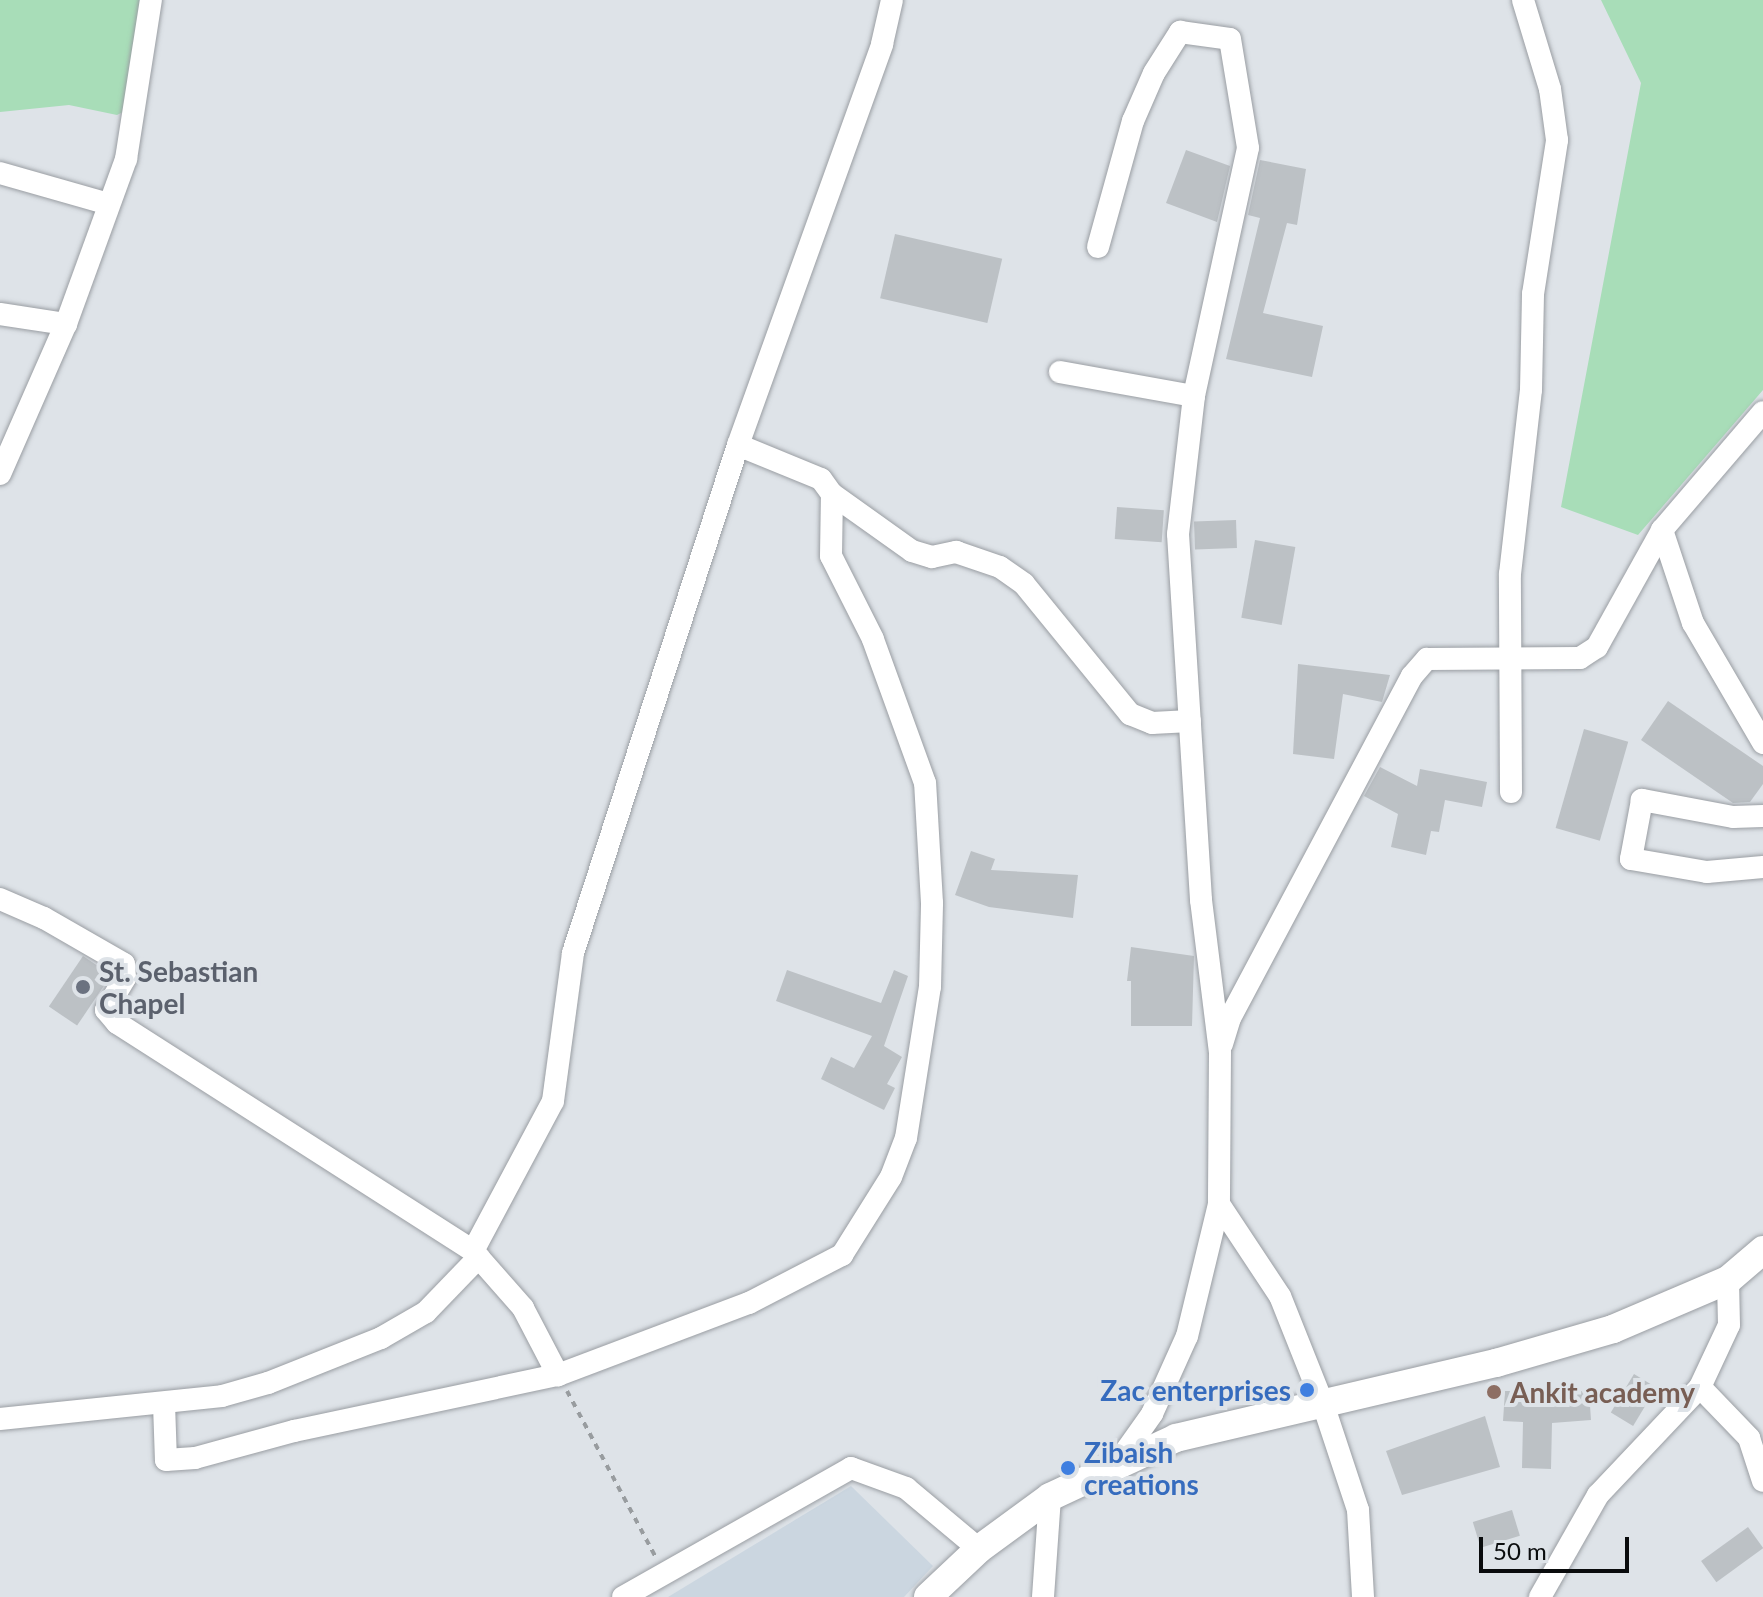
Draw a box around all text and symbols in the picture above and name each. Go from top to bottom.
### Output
place label: St. Sebastian Chapel [99,954,258,1020]
marker: St. Sebastian Chapel [74,978,92,996]
place label: Zac enterprises [1100,1373,1291,1407]
place label: Ankit academy [1510,1375,1695,1409]
marker: Zac enterprises [1298,1381,1316,1399]
marker: Ankit academy [1485,1383,1503,1401]
place label: Zibaish creations [1084,1435,1199,1501]
marker: Zibaish creations [1059,1459,1077,1477]
scale bar [1483,1521,1633,1571]
text: 50 m [1493,1536,1547,1565]

